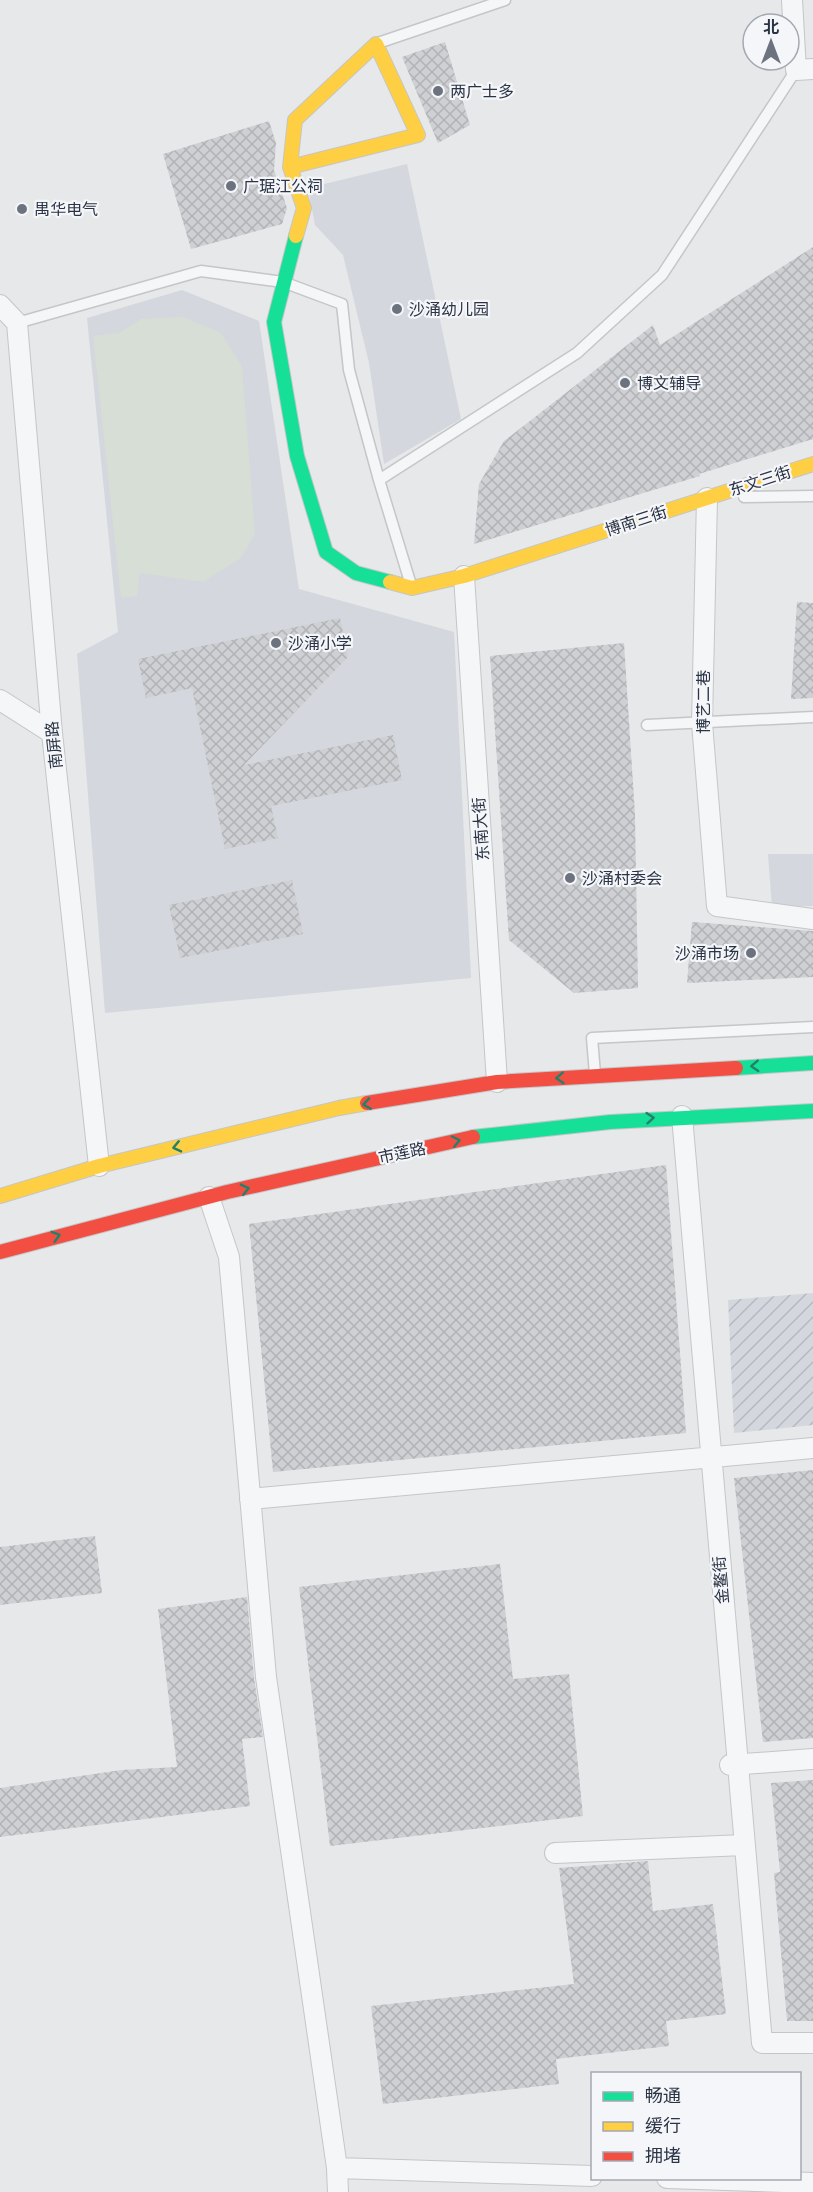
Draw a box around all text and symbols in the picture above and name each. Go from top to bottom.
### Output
north arrow [741,12,801,72]
text: 北 [763,18,779,37]
place label: 两广士多 [450,82,514,101]
marker: 两广士多 [431,84,445,98]
place label: 广琚江公祠 [243,177,323,196]
marker: 广琚江公祠 [224,179,238,193]
place label: 禺华电气 [34,200,98,219]
marker: 禺华电气 [15,202,29,216]
place label: 沙涌幼儿园 [409,300,489,319]
marker: 沙涌幼儿园 [390,302,404,316]
place label: 博文辅导 [637,374,701,393]
marker: 博文辅导 [618,376,632,390]
street label: 东文三街 [727,462,793,500]
street label: 博南三街 [603,502,669,540]
place label: 沙涌小学 [288,634,352,653]
marker: 沙涌小学 [269,636,283,650]
street label: 博艺二巷 [694,670,713,734]
street label: 南屏路 [42,720,66,770]
street label: 东南大街 [469,796,493,862]
place label: 沙涌村委会 [582,869,662,888]
marker: 沙涌村委会 [563,871,577,885]
place label: 沙涌市场 [675,944,739,963]
marker: 沙涌市场 [744,946,758,960]
one-way arrow [750,1060,759,1073]
one-way arrow [555,1071,564,1084]
one-way arrow [362,1097,372,1110]
one-way arrow [645,1112,654,1125]
one-way arrow [451,1136,461,1149]
street label: 市莲路 [377,1139,427,1167]
one-way arrow [172,1140,182,1153]
one-way arrow [240,1183,250,1196]
one-way arrow [51,1231,61,1244]
street label: 金鳌街 [709,1555,733,1605]
legend [591,2072,801,2180]
text: 畅通 [645,2085,681,2107]
text: 缓行 [645,2115,681,2137]
text: 拥堵 [645,2145,681,2167]

